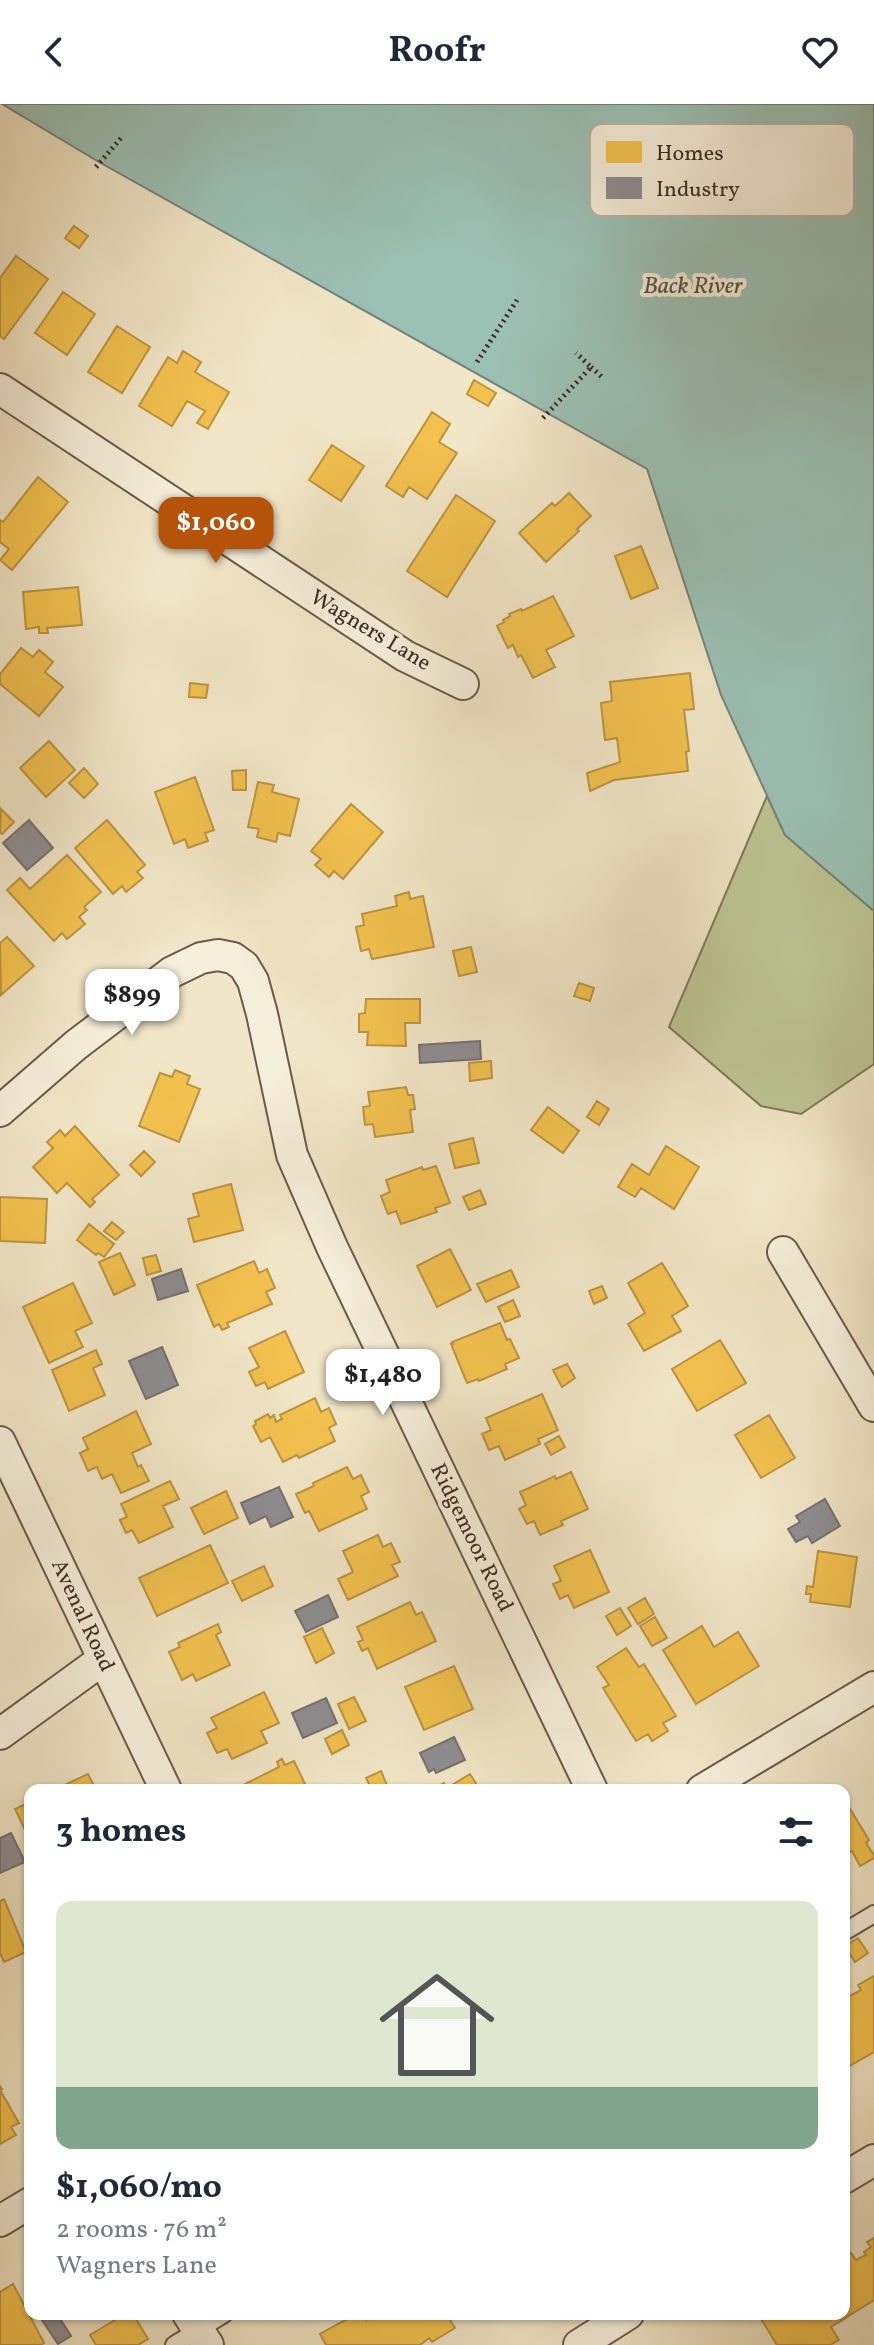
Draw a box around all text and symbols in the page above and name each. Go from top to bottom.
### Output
text: Roofr [389,27,485,77]
icon: back [32,30,76,74]
icon: heart [798,30,842,74]
legend [590,124,854,216]
text: Homes [656,139,724,170]
text: Industry [656,175,740,206]
water label: Back River [643,270,744,304]
pin: $1,060 [151,497,281,565]
text: $1,060 [177,505,255,541]
street label: Wagners Lane [304,583,436,679]
pin: $899 [85,969,179,1037]
text: $899 [103,977,161,1013]
pin: $1,480 [318,1349,448,1417]
text: $1,480 [344,1357,422,1393]
street label: Ridgemoor Road [422,1458,520,1618]
street label: Avenal Road [42,1555,122,1677]
text: 3 homes [56,1809,186,1856]
icon: filters [774,1810,818,1854]
icon: home [365,1953,509,2097]
text: $1,060/mo [56,2165,222,2212]
text: 2 rooms · 76 m² [56,2212,227,2248]
text: Wagners Lane [56,2248,217,2284]

